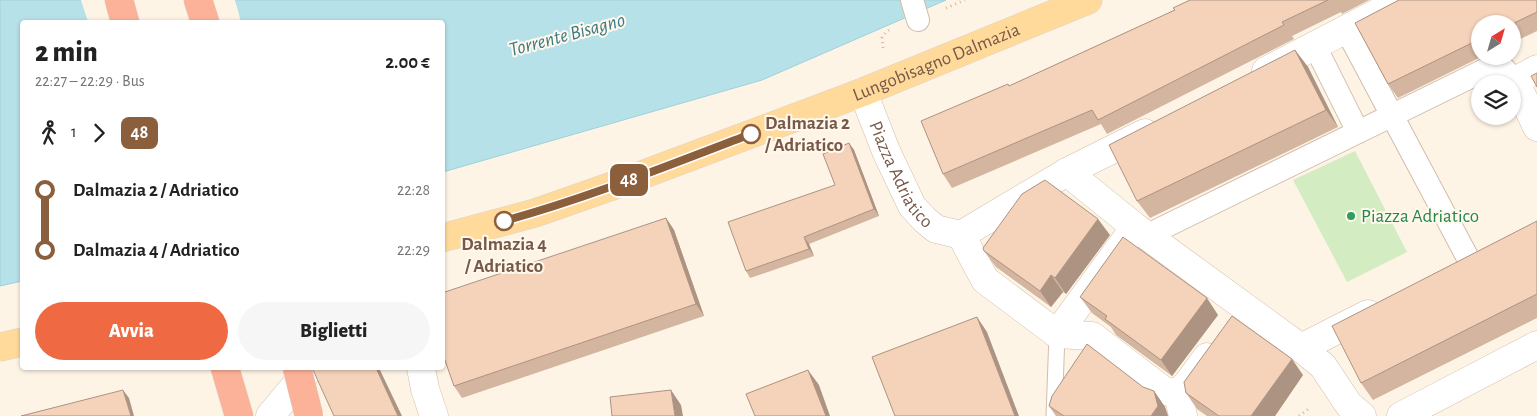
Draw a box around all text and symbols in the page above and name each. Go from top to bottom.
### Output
water label: Torrente Bisagno [507,10,627,60]
north arrow [1471,15,1521,65]
map controls [1471,15,1521,125]
street label: Lungobisagno Dalmazia [850,19,1023,104]
text: 2 min [35,39,98,67]
text: 2.00 € [385,53,430,72]
text: 22:27 – 22:29 · Bus [35,73,145,89]
button: layers [1471,75,1521,125]
place label: Dalmazia 2 / Adriatico [764,114,850,155]
street label: Piazza Adriatico [866,118,936,232]
icon: walk [35,119,63,147]
icon: forward [85,119,113,147]
text: 1 [71,124,77,140]
text: 48 [131,124,148,142]
marker: Dalmazia 2 / Adriatico [741,124,761,144]
line badge: 48 [606,164,652,196]
text: 48 [620,171,638,189]
text: Dalmazia 2 / Adriatico [73,181,239,200]
text: 22:28 [397,182,430,198]
place label: Piazza Adriatico [1361,207,1479,226]
marker: Piazza Adriatico [1345,210,1357,222]
marker: Dalmazia 4 / Adriatico [494,211,514,231]
place label: Dalmazia 4 / Adriatico [461,235,547,276]
text: Dalmazia 4 / Adriatico [73,241,240,260]
text: 22:29 [397,242,430,258]
button: Avvia [35,302,228,360]
button: Biglietti [238,302,430,360]

